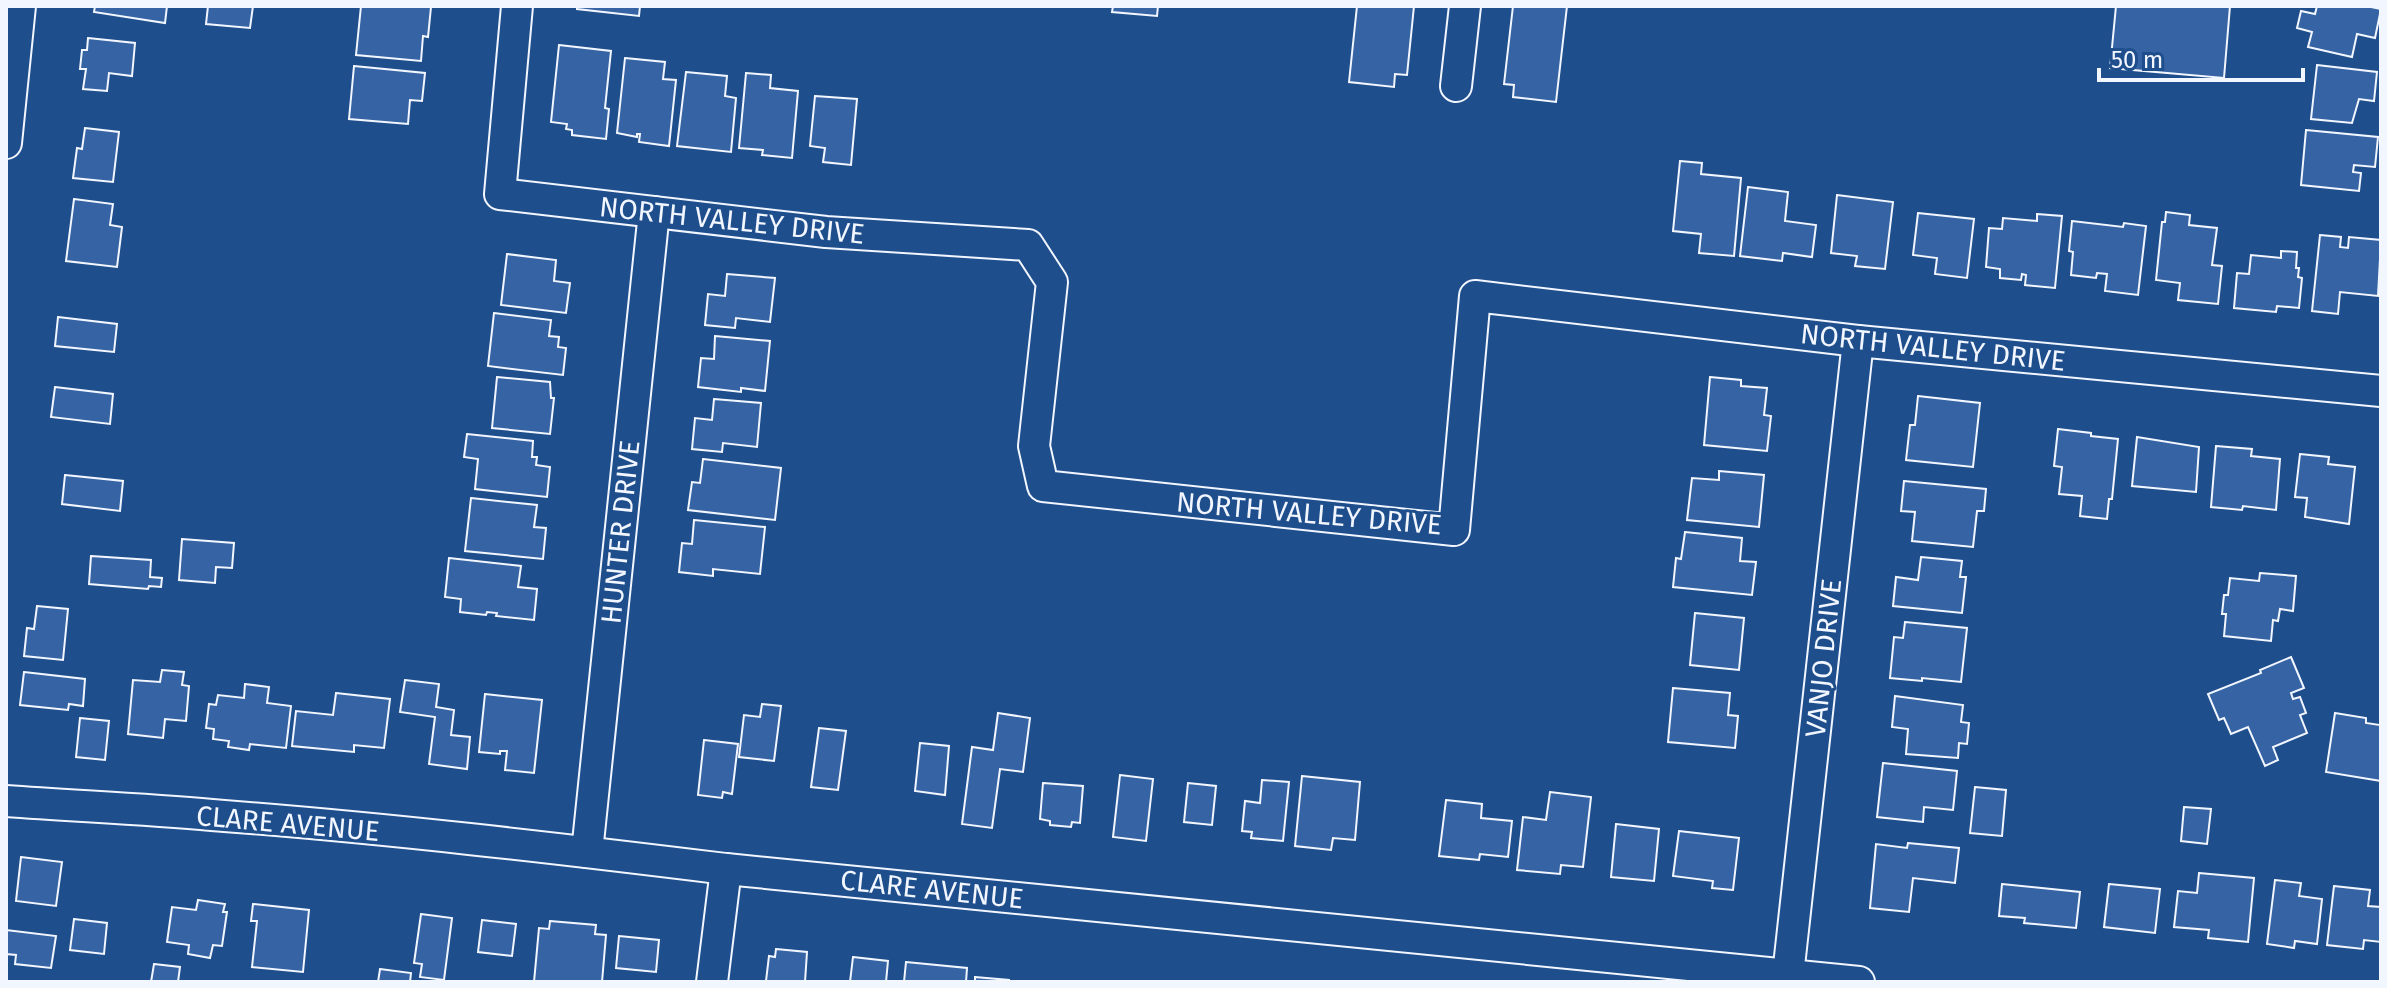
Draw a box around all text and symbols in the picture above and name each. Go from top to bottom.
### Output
scale bar [2099,32,2303,82]
text: 50 m [2111,46,2163,74]
street label: NORTH VALLEY DRIVE [598,190,866,251]
street label: NORTH VALLEY DRIVE [1799,317,2067,378]
street label: HUNTER DRIVE [594,439,647,625]
street label: NORTH VALLEY DRIVE [1175,485,1443,542]
street label: VANJO DRIVE [1799,577,1848,739]
street label: CLARE AVENUE [195,799,381,848]
street label: CLARE AVENUE [839,863,1025,916]

